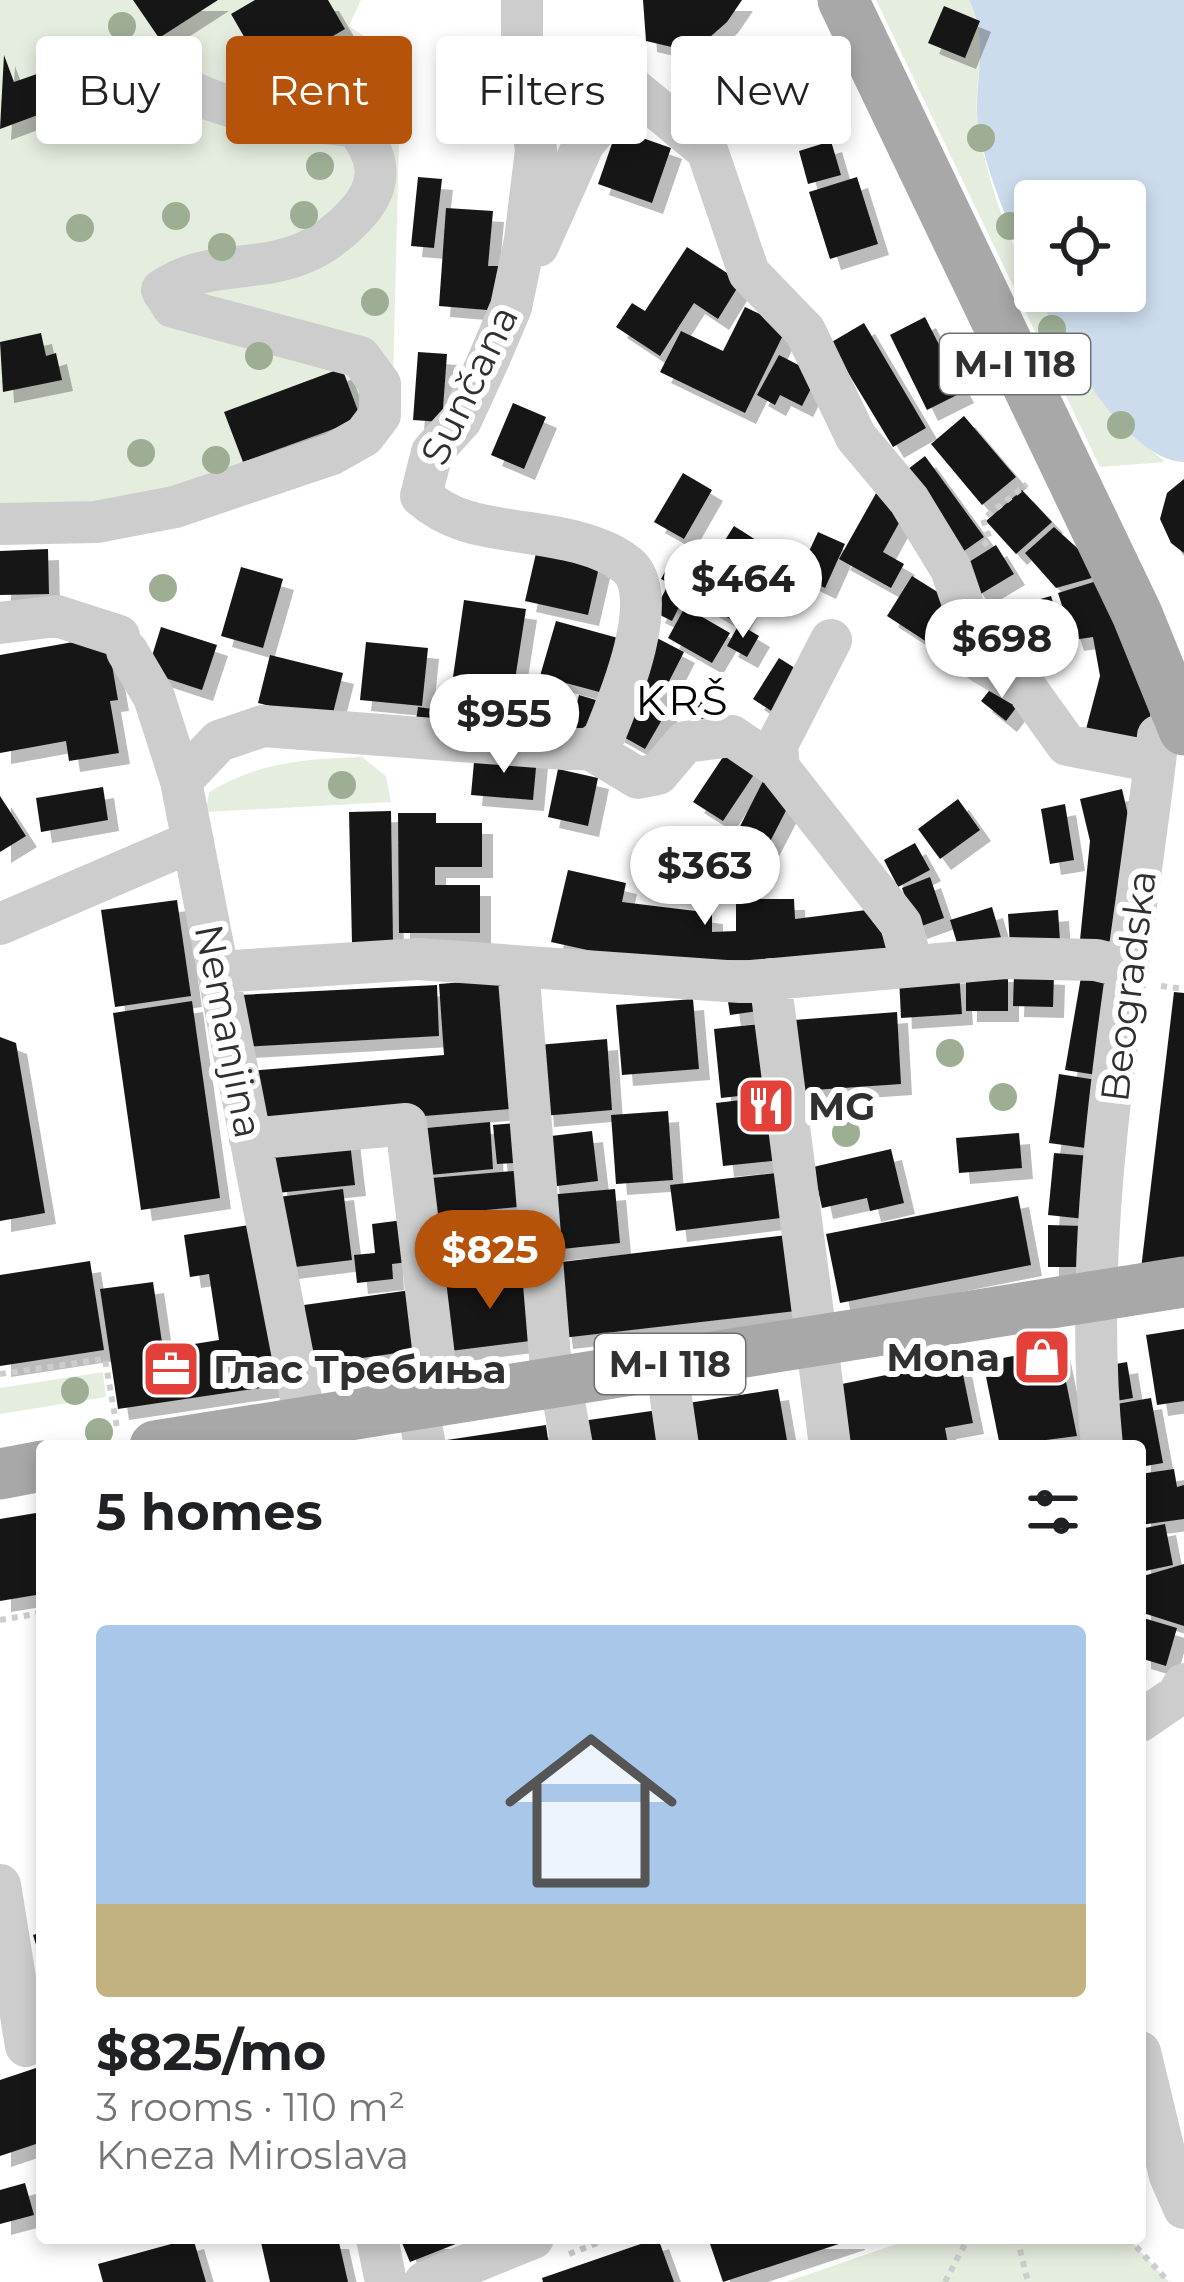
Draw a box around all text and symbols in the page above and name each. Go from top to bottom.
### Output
chip: Buy [36,36,202,144]
chip: Rent [226,36,412,144]
chip: Filters [436,36,647,144]
chip: New [671,36,851,144]
map controls [1014,180,1146,312]
button: locate [1014,180,1146,312]
street label: Sunčana [410,298,528,472]
road number: M-I 118 [940,334,1090,394]
pin: $464 [672,539,814,641]
text: $464 [691,554,795,602]
pin: $698 [931,599,1073,701]
text: $698 [952,614,1052,662]
pin: $955 [433,674,575,776]
district label: KRŠ [635,674,731,726]
text: $955 [456,689,552,737]
pin: $363 [634,826,776,928]
text: $363 [657,841,753,889]
street label: Beogradska [1090,868,1166,1104]
street label: Nemanjina [185,920,273,1142]
restaurant icon: MG [735,1075,797,1137]
place label: MG [808,1082,875,1130]
pin: $825 [419,1210,561,1312]
text: $825 [442,1225,538,1273]
shop icon: Mona [1011,1326,1073,1388]
place label: Mona [886,1333,1000,1381]
road number: M-I 118 [595,1334,745,1394]
office icon: Глас Требиња [140,1338,202,1400]
place label: Глас Требиња [213,1345,506,1393]
icon: filters [1020,1479,1086,1545]
text: 5 homes [96,1481,323,1543]
icon: home [483,1703,699,1919]
text: $825/mo [96,2021,327,2083]
text: 3 rooms · 110 m² [96,2083,405,2131]
text: Kneza Miroslava [96,2131,409,2179]

